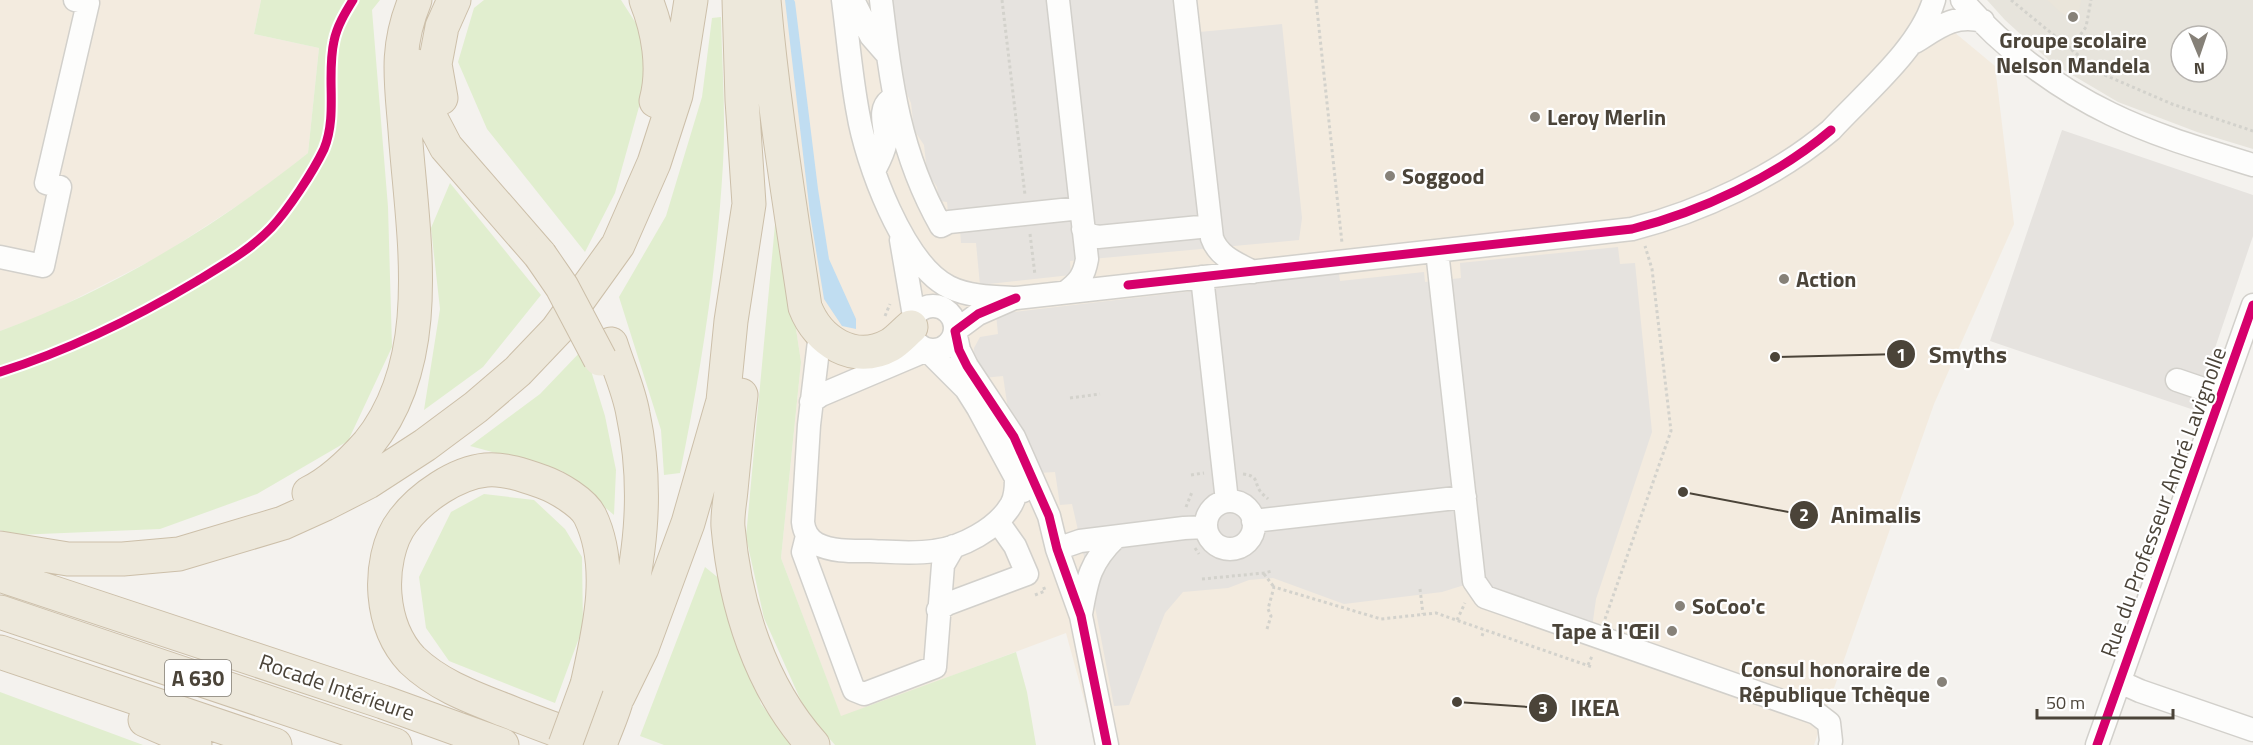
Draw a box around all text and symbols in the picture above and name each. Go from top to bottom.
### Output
marker: Groupe scolaire Nelson Mandela [2066,10,2080,24]
place label: Groupe scolaire Nelson Mandela [1996,23,2150,82]
north arrow [2169,24,2229,84]
text: N [2194,57,2205,81]
place label: Leroy Merlin [1547,100,1666,134]
marker: Leroy Merlin [1528,110,1542,124]
place label: Soggood [1402,159,1485,193]
marker: Soggood [1383,169,1397,183]
place label: Action [1796,262,1857,296]
marker: Action [1777,272,1791,286]
callout: Smyths [1886,333,2019,375]
text: Smyths [1929,336,2007,372]
text: 1 [1896,341,1906,368]
street label: Rue du Professeur André Lavignolle [2091,342,2235,662]
callout: Animalis [1789,494,1933,536]
text: Animalis [1831,496,1921,532]
text: 2 [1799,501,1809,528]
place label: SoCoo'c [1692,589,1765,623]
marker: SoCoo'c [1673,599,1687,613]
place label: Tape à l'Œil [1552,614,1660,648]
marker: Tape à l'Œil [1665,624,1679,638]
street label: Rocade Intérieure [254,644,420,730]
place label: Consul honoraire de République Tchèque [1739,652,1930,711]
road number: A 630 [165,660,231,696]
marker: Consul honoraire de République Tchèque [1935,675,1949,689]
scale bar [2037,682,2174,720]
callout: IKEA [1528,687,1631,729]
text: IKEA [1571,689,1620,725]
text: 50 m [2046,689,2085,716]
text: 3 [1538,694,1548,721]

